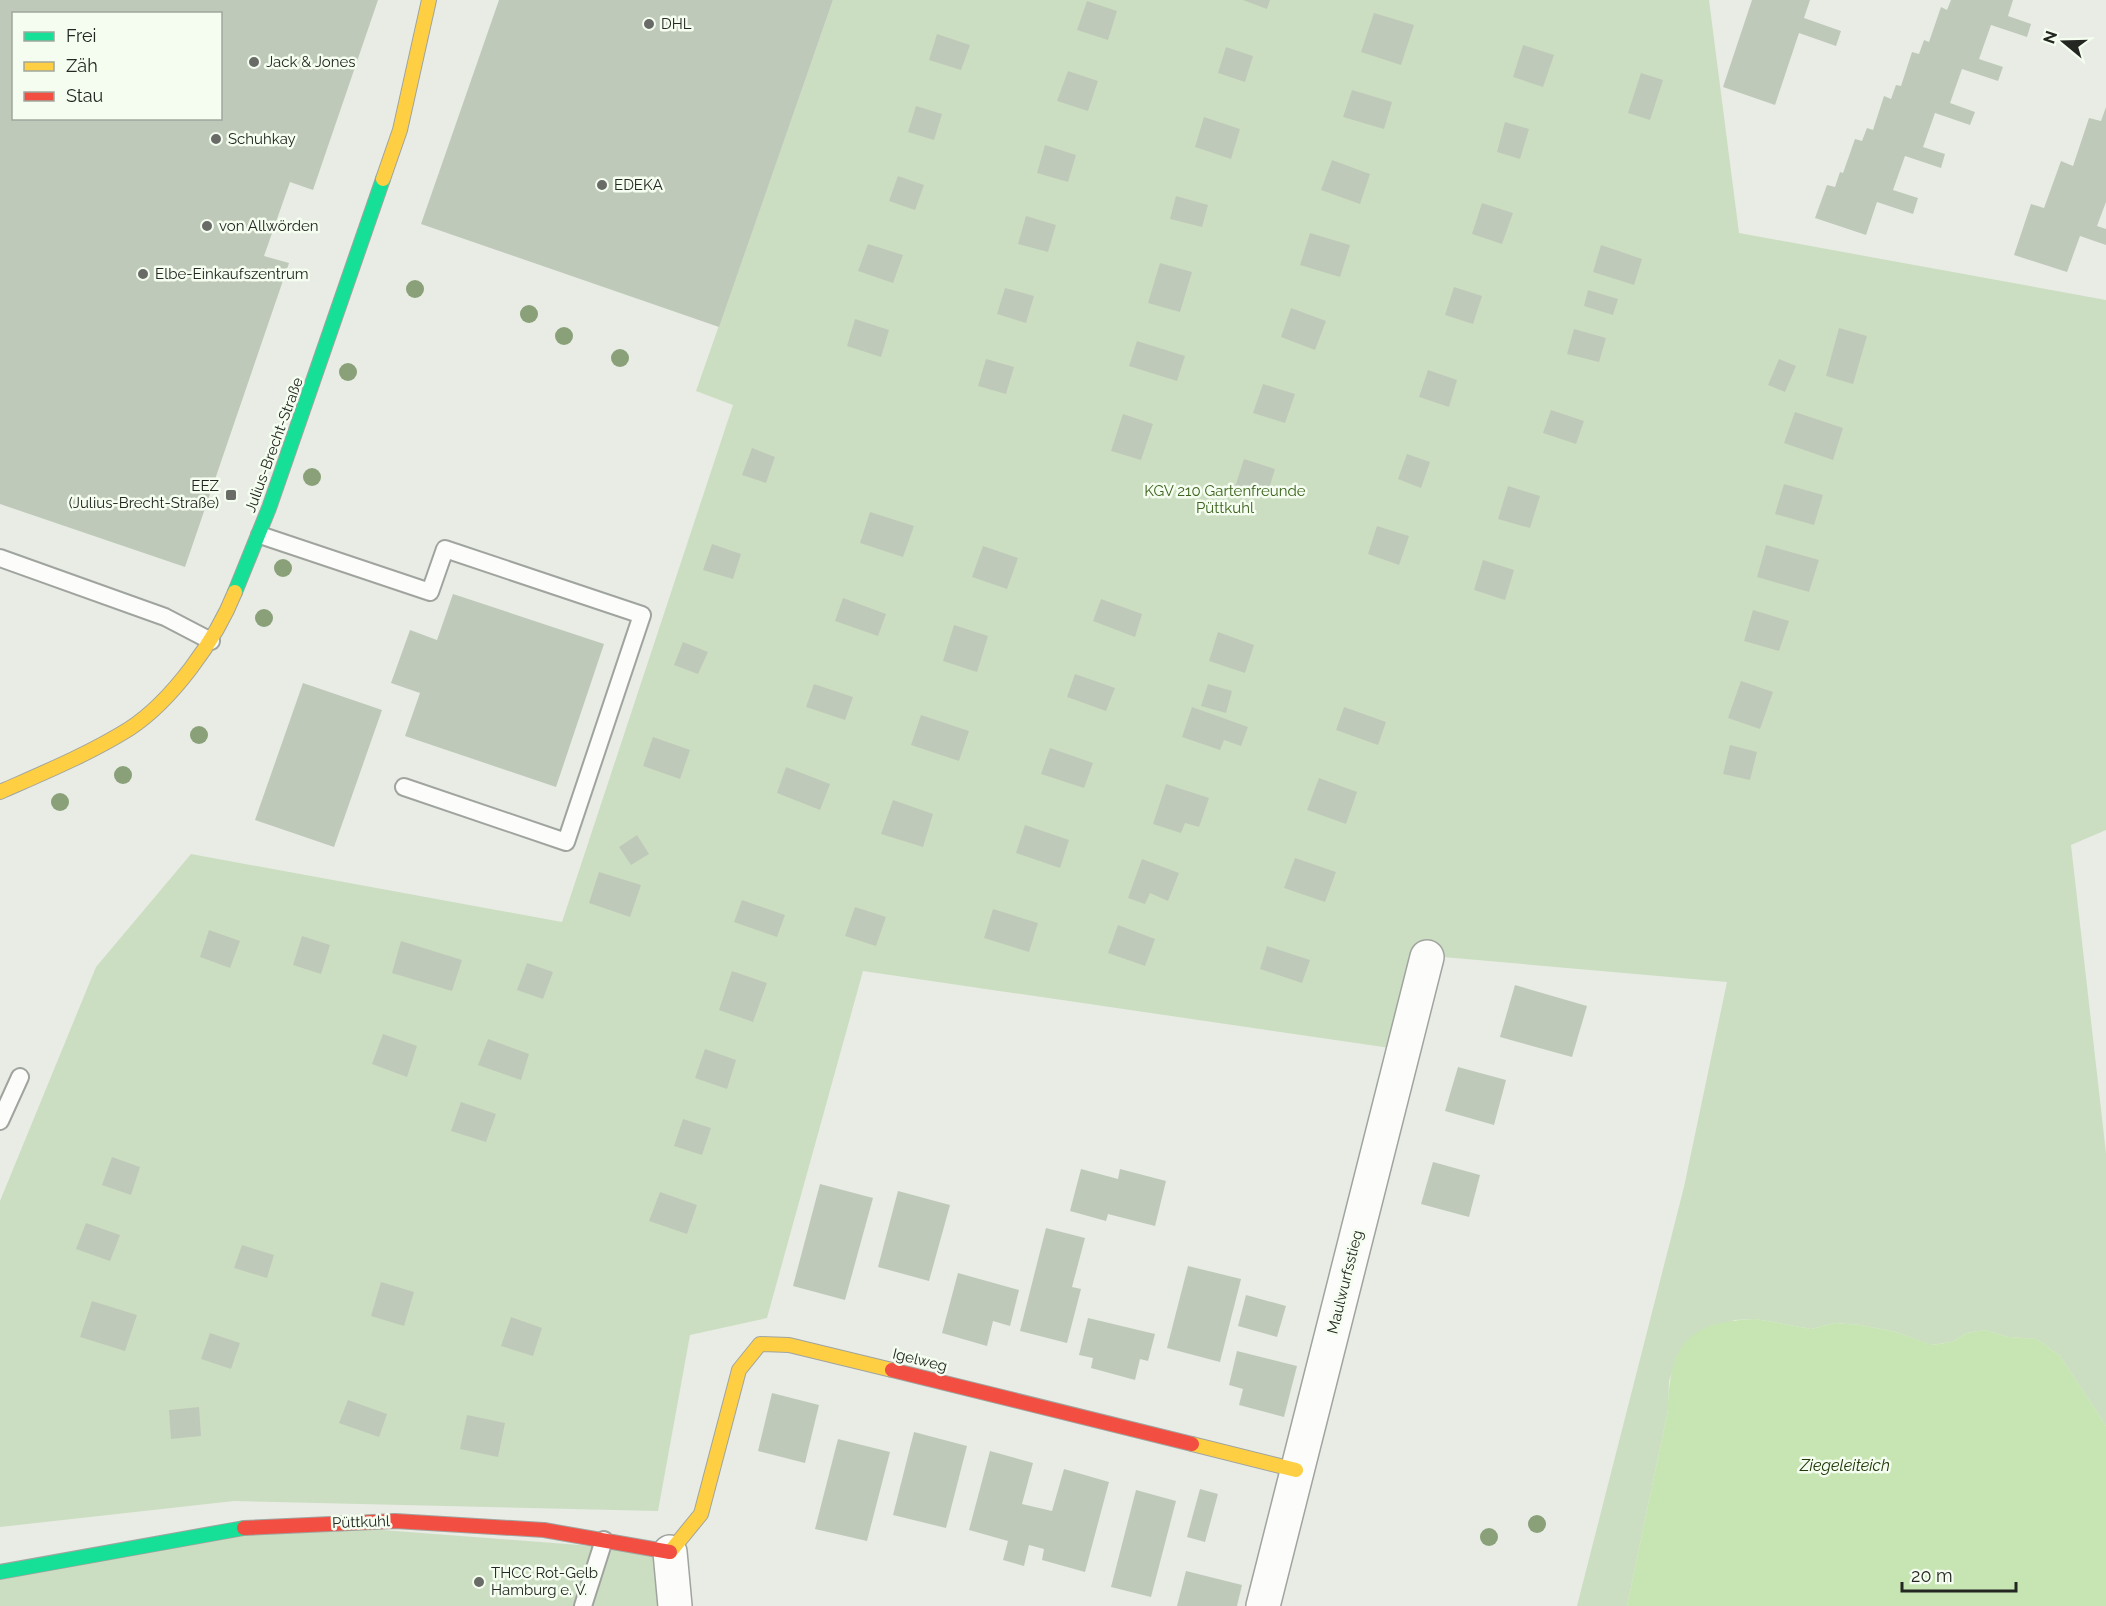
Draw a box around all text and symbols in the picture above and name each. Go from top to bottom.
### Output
legend [12,12,222,120]
north arrow [2034,12,2094,72]
place label: DHL [661,15,692,33]
marker: DHL [642,17,656,31]
text: Frei [66,25,96,46]
text: N [2039,28,2061,46]
place label: Jack & Jones [266,53,356,71]
text: Zäh [66,55,98,76]
marker: Jack & Jones [247,55,261,69]
text: Stau [66,85,103,106]
place label: Schuhkay [228,130,296,148]
marker: Schuhkay [209,132,223,146]
place label: EDEKA [614,176,663,194]
marker: EDEKA [595,178,609,192]
place label: von Allwörden [219,217,319,235]
marker: von Allwörden [200,219,214,233]
place label: Elbe-Einkaufszentrum [155,265,309,283]
marker: Elbe-Einkaufszentrum [136,267,150,281]
street label: Julius-Brecht-Straße [241,375,307,515]
place label: EEZ (Julius-Brecht-Straße) [69,477,219,512]
park label: KGV 210 Gartenfreunde Püttkuhl [1144,482,1306,517]
marker: EEZ (Julius-Brecht-Straße) [224,488,238,502]
street label: Maulwurfsstieg [1323,1228,1367,1336]
street label: Igelweg [891,1345,949,1375]
water label: Ziegeleiteich [1799,1456,1890,1475]
street label: Püttkuhl [332,1512,391,1532]
scale bar [1902,1555,2016,1593]
place label: THCC Rot-Gelb Hamburg e. V. [491,1564,598,1599]
text: 20 m [1911,1565,1953,1586]
marker: THCC Rot-Gelb Hamburg e. V. [472,1575,486,1589]

